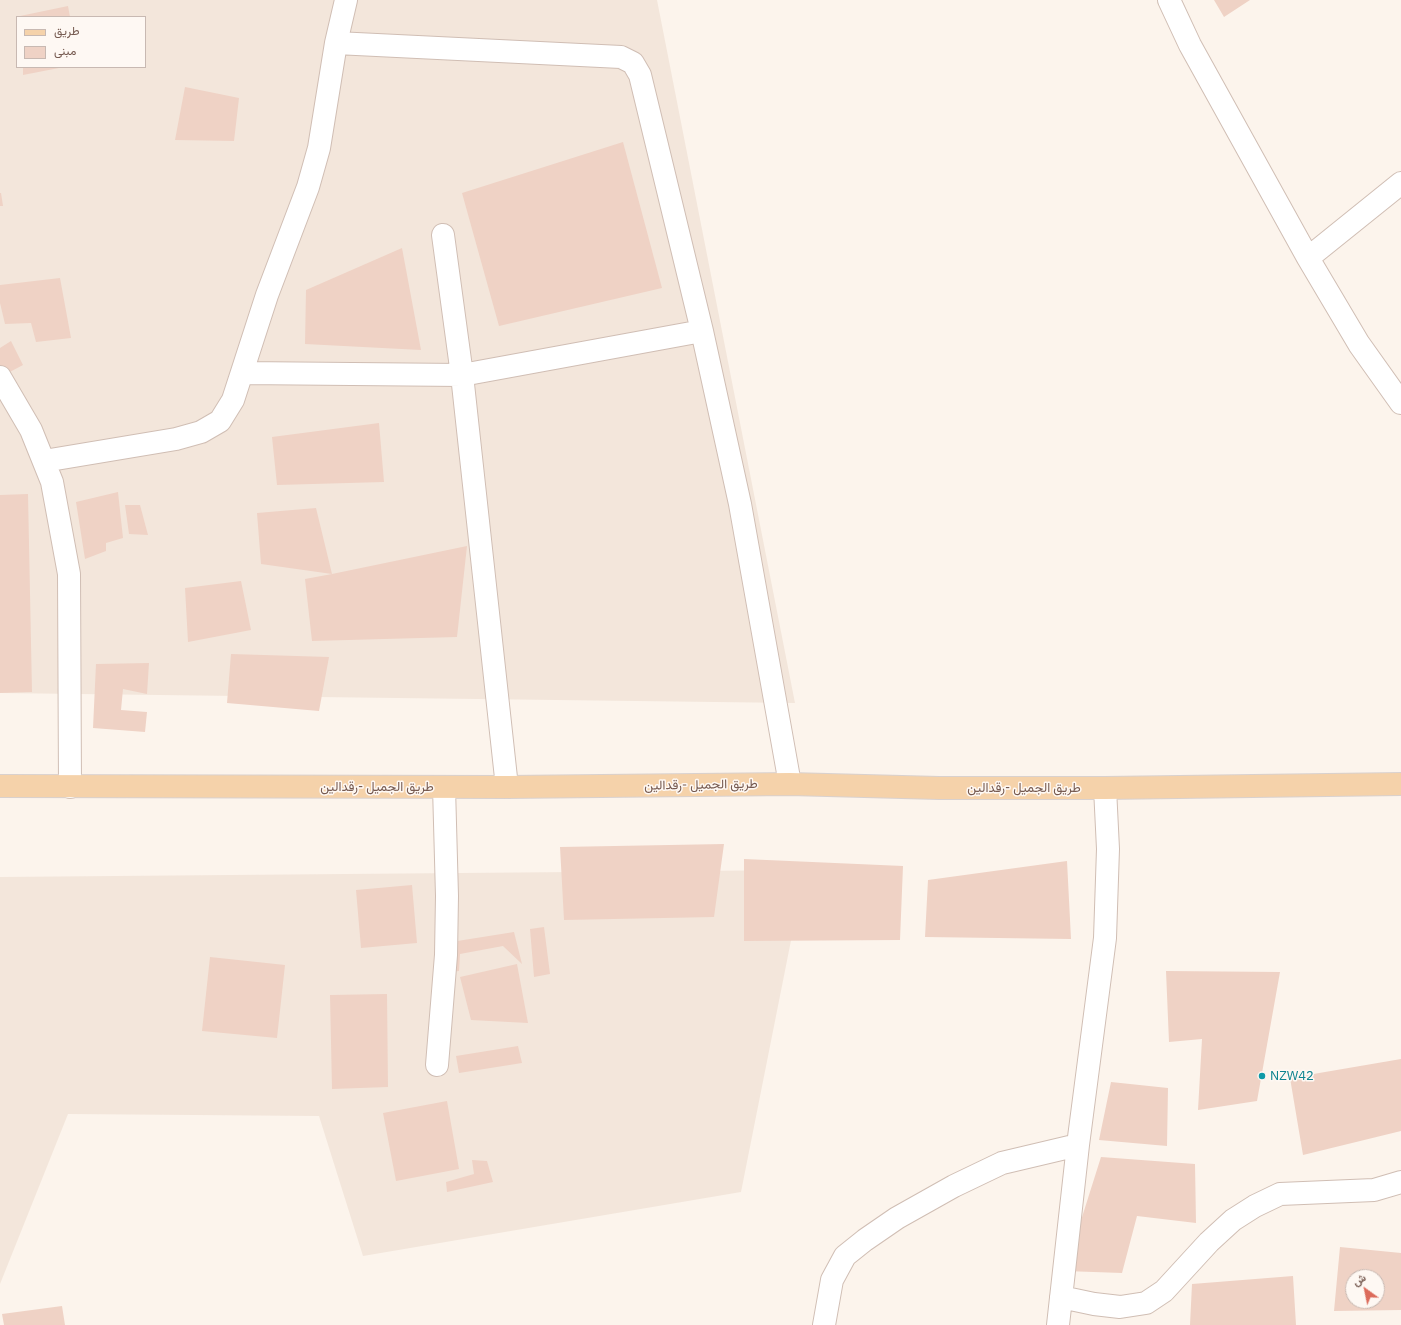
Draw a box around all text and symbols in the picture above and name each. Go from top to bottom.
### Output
legend [16,16,146,68]
text: طريق [54,23,79,38]
text: مبنى [54,43,76,58]
street label: طريق الجميل -رقدالين [644,776,758,794]
street label: طريق الجميل -رقدالين [320,779,434,795]
street label: طريق الجميل -رقدالين [967,780,1081,796]
place label: NZW42 [1270,1068,1314,1084]
marker: NZW42 [1257,1071,1267,1081]
north arrow [1345,1269,1385,1309]
text: ش [1350,1270,1368,1289]

